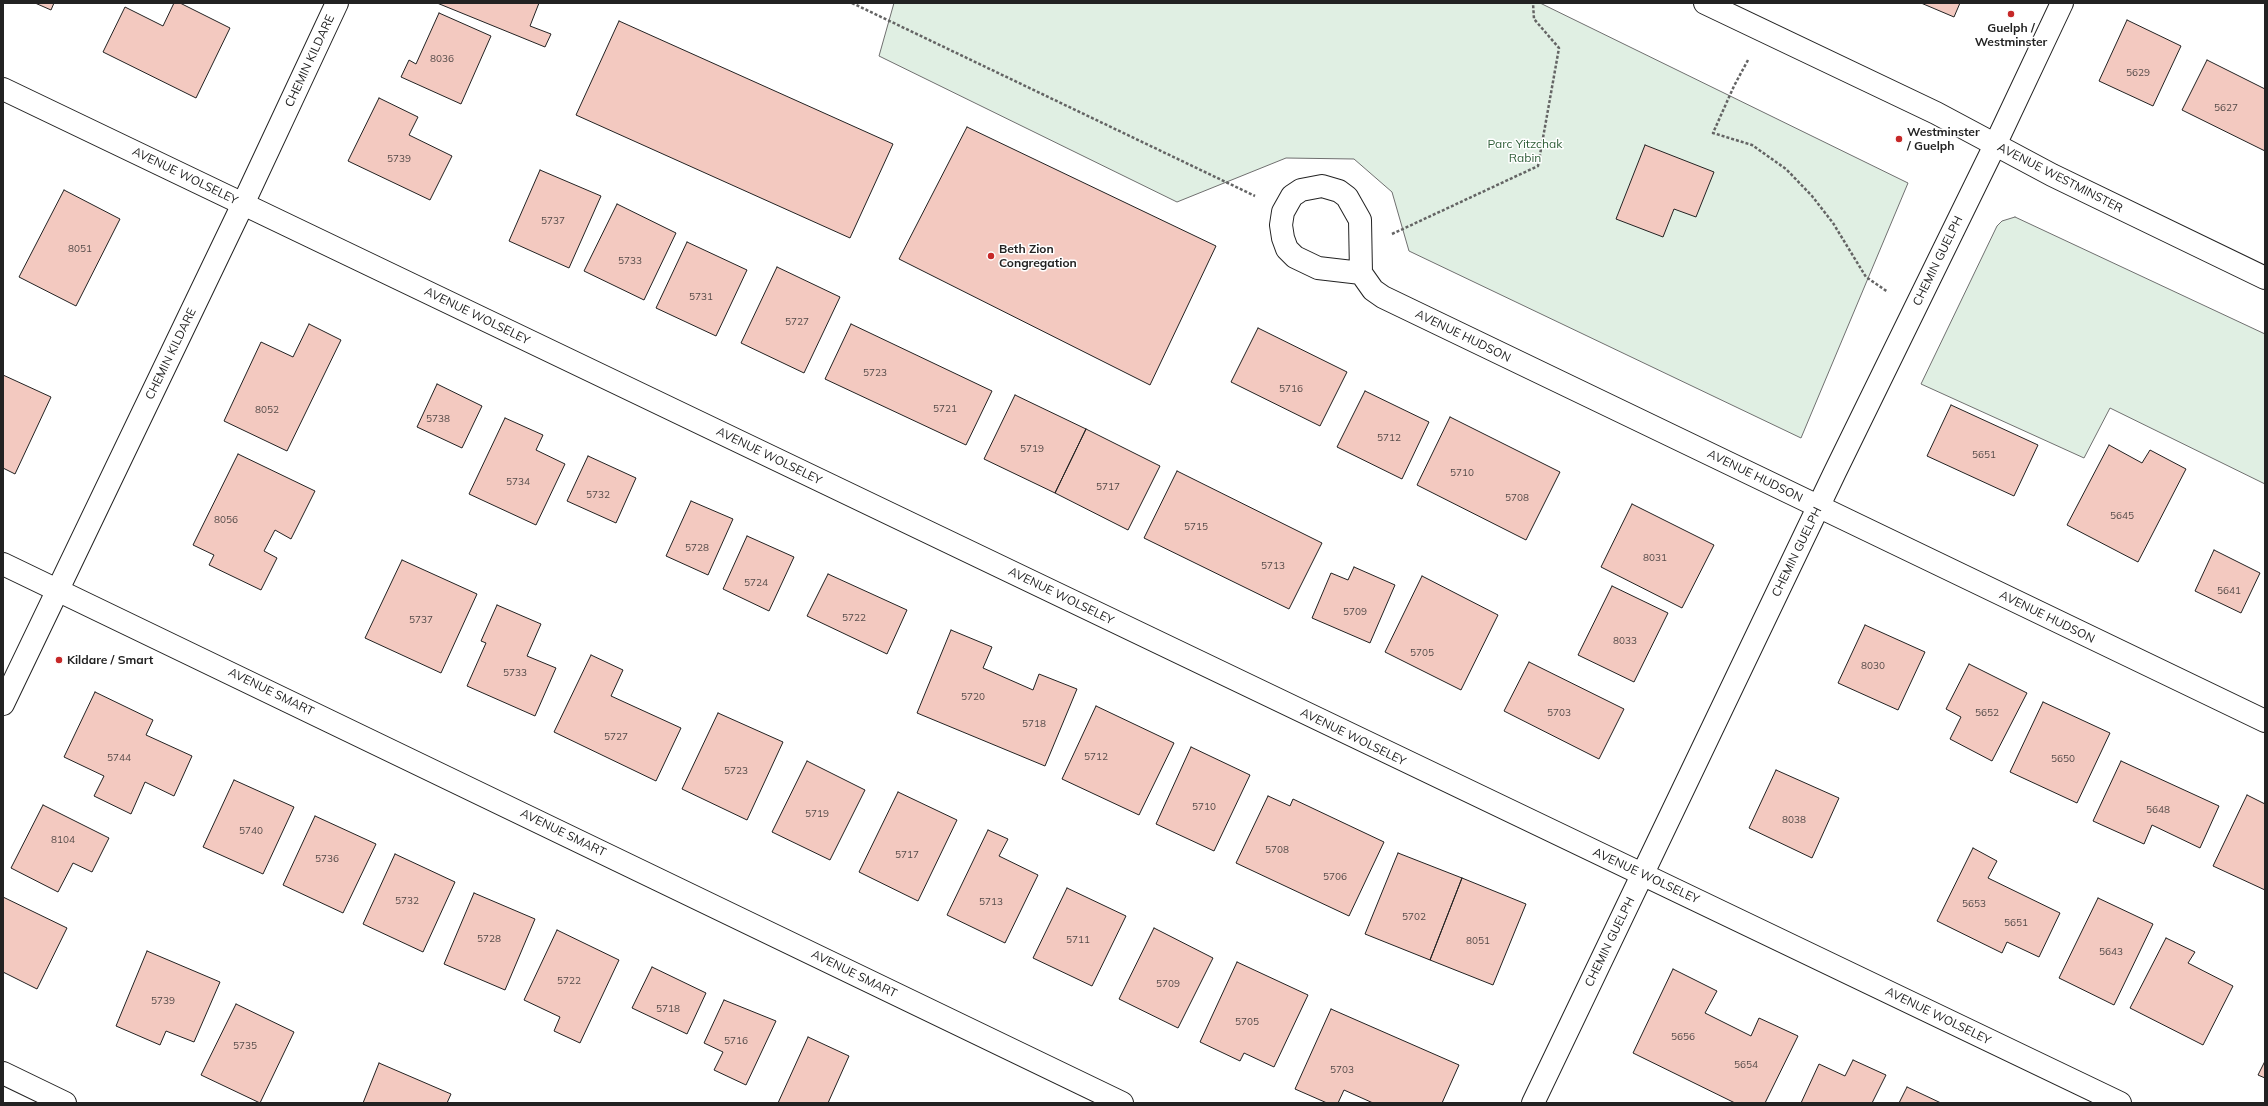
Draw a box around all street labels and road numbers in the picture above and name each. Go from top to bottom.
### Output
street label: CHEMIN KILDARE [282,13,338,109]
street label: AVENUE WESTMINSTER [1995,140,2125,216]
street label: AVENUE WOLSELEY [130,144,240,208]
street label: CHEMIN GUELPH [1910,214,1966,308]
street label: AVENUE WOLSELEY [422,284,532,348]
street label: CHEMIN KILDARE [143,306,199,402]
street label: AVENUE HUDSON [1413,307,1513,365]
street label: AVENUE WOLSELEY [714,424,824,488]
street label: AVENUE HUDSON [1705,447,1805,505]
street label: CHEMIN GUELPH [1769,505,1825,599]
street label: AVENUE WOLSELEY [1006,564,1116,628]
street label: AVENUE HUDSON [1997,588,2097,646]
street label: AVENUE SMART [226,665,316,719]
street label: AVENUE WOLSELEY [1298,705,1408,769]
street label: AVENUE SMART [518,806,608,860]
street label: AVENUE WOLSELEY [1591,845,1701,907]
street label: CHEMIN GUELPH [1582,895,1638,989]
street label: AVENUE SMART [809,947,899,1001]
street label: AVENUE WOLSELEY [1883,984,1993,1048]

